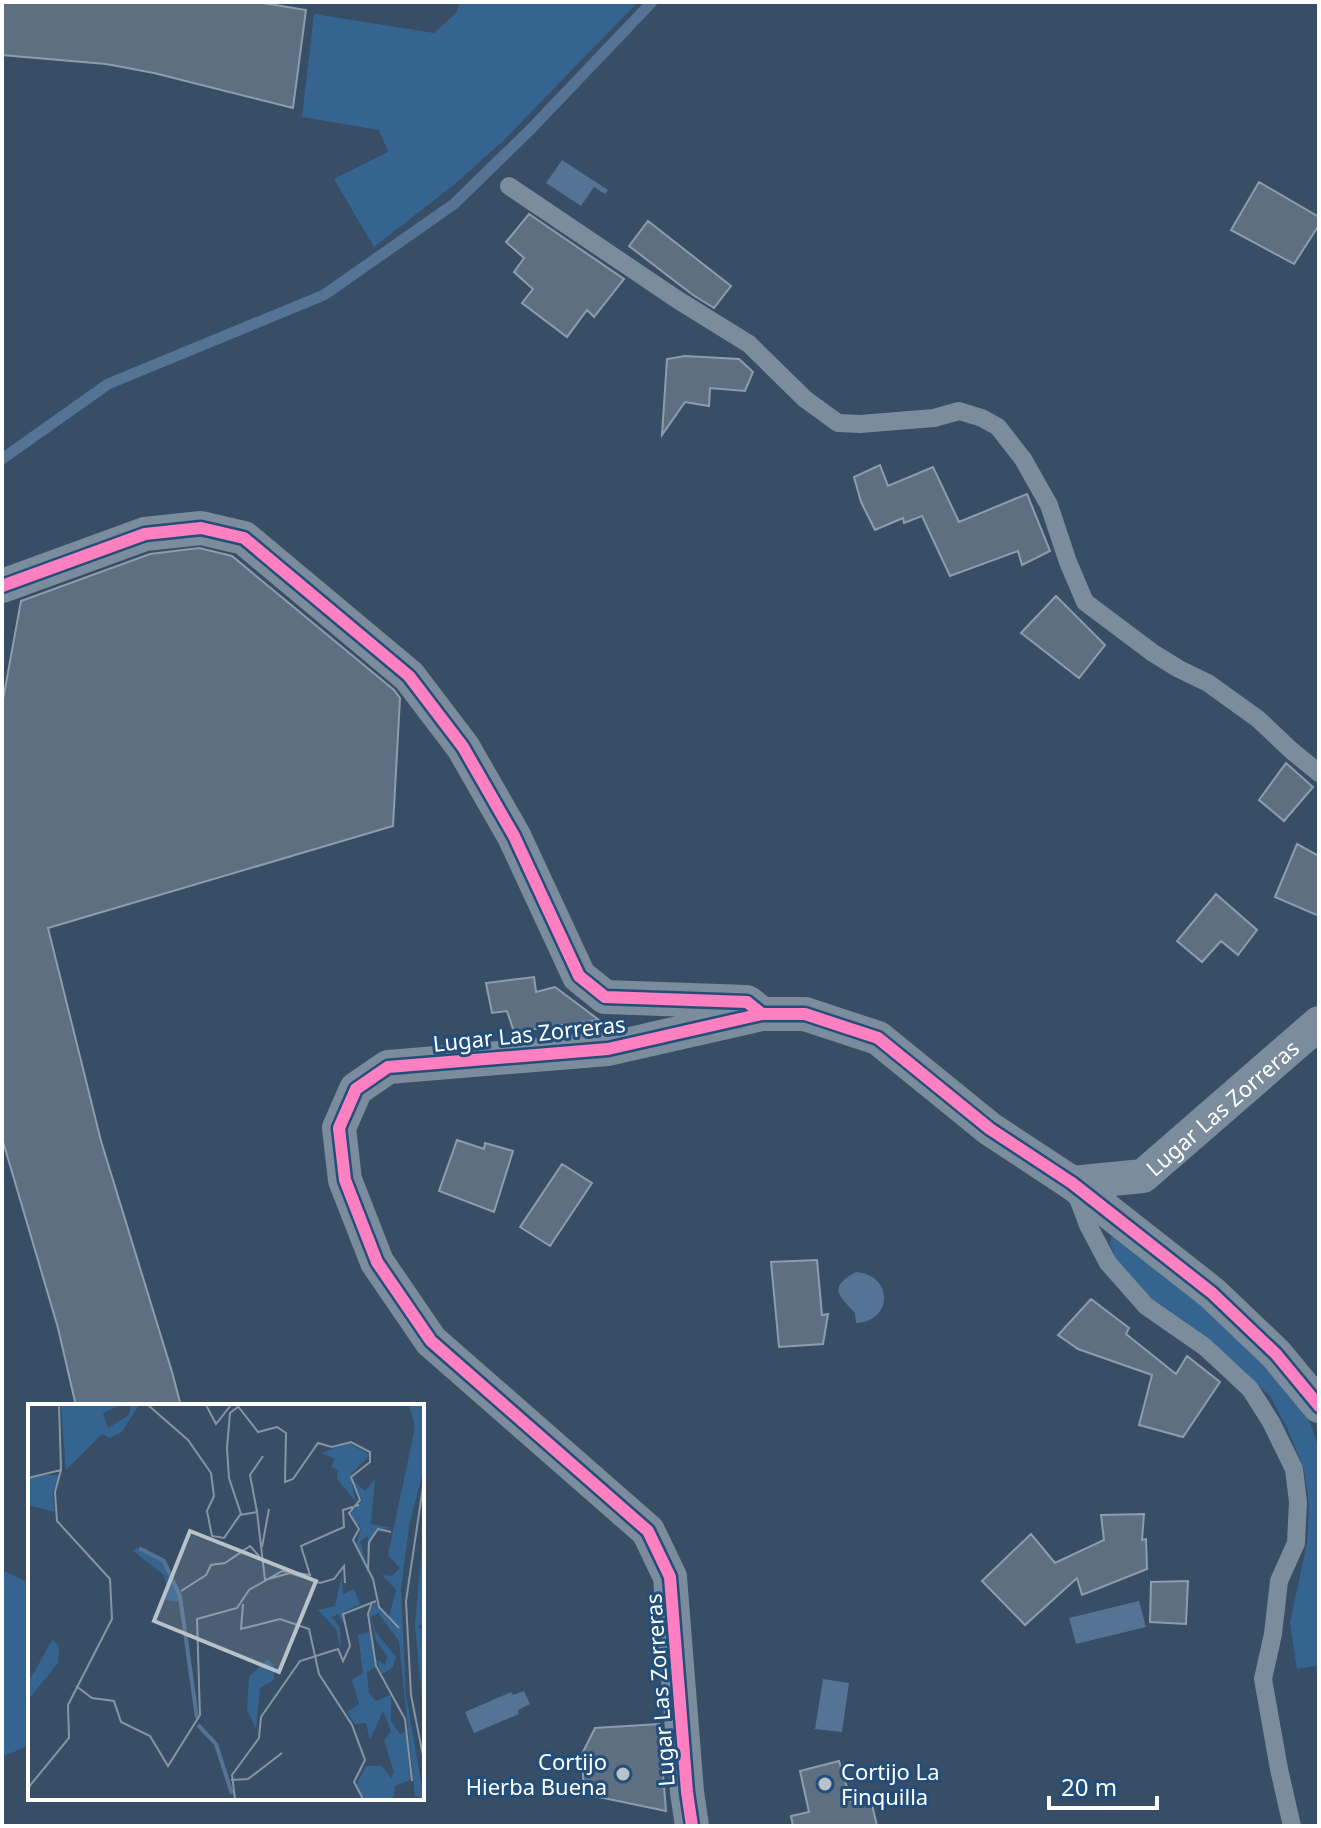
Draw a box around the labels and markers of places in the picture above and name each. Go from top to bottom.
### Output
place label: Cortijo Hierba Buena [466,1746,607,1801]
place label: Cortijo La Finquilla [841,1756,940,1811]
marker: Cortijo Hierba Buena [614,1765,632,1783]
marker: Cortijo La Finquilla [816,1775,834,1793]

